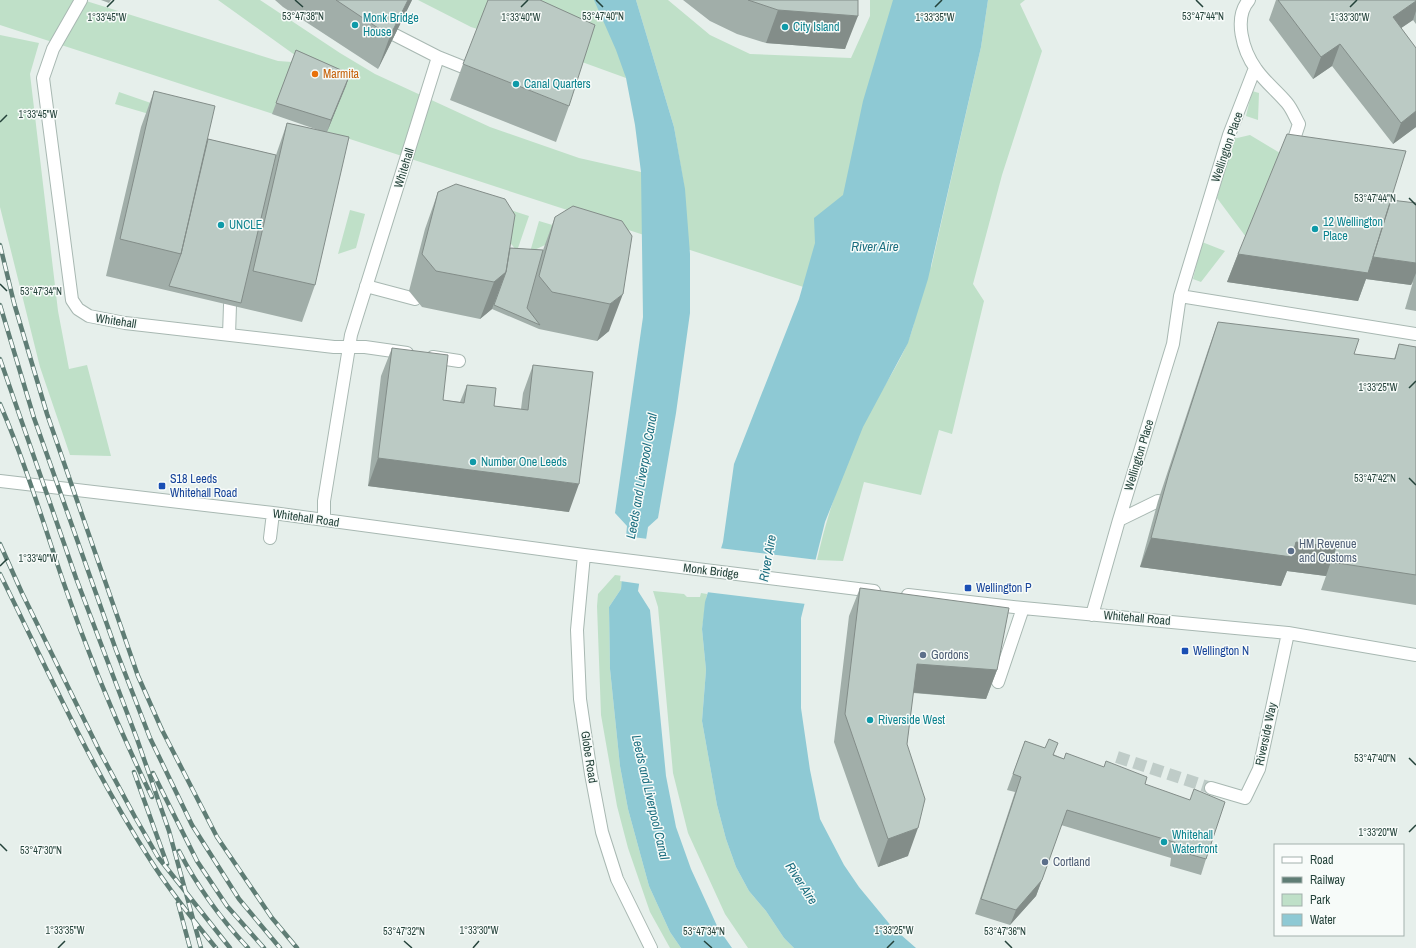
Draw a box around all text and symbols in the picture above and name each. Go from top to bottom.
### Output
text: 53°47'38"N [282,10,324,23]
place label: Monk Bridge House [363,10,419,40]
text: 53°47'40"N [582,10,624,23]
text: 53°47'44"N [1182,10,1224,23]
text: 1°33'45"W [87,11,127,24]
text: 1°33'40"W [501,11,541,24]
text: 1°33'35"W [915,11,955,24]
text: 1°33'30"W [1330,11,1370,24]
place label: City Island [793,19,840,35]
marker: Monk Bridge House [350,20,360,30]
marker: City Island [780,22,790,32]
place label: Marmita [323,66,360,82]
marker: Marmita [310,69,320,79]
place label: Canal Quarters [524,76,591,92]
marker: Canal Quarters [511,79,521,89]
text: 1°33'45"W [18,108,58,121]
street label: Wellington Place [1207,110,1247,184]
street label: Whitehall [390,146,418,190]
text: 53°47'44"N [1354,192,1396,205]
place label: 12 Wellington Place [1323,214,1383,244]
place label: UNCLE [229,217,262,233]
marker: UNCLE [216,220,226,230]
marker: 12 Wellington Place [1310,224,1320,234]
water label: River Aire [851,238,899,255]
text: 53°47'34"N [20,285,62,298]
street label: Whitehall [94,310,138,332]
text: 1°33'25"W [1358,381,1398,394]
water label: Leeds and Liverpool Canal [622,411,661,540]
street label: Wellington Place [1121,417,1157,493]
place label: Number One Leeds [481,454,567,470]
marker: Number One Leeds [468,457,478,467]
place label: S18 Leeds Whitehall Road [170,471,237,501]
text: 53°47'42"N [1354,472,1396,485]
marker: S18 Leeds Whitehall Road [157,481,167,491]
street label: Whitehall Road [272,505,340,531]
water label: River Aire [755,533,780,583]
place label: HM Revenue and Customs [1299,536,1357,566]
marker: HM Revenue and Customs [1286,546,1296,556]
text: 1°33'40"W [18,552,58,565]
street label: Monk Bridge [682,560,740,582]
place label: Wellington P [976,580,1032,596]
marker: Wellington P [963,583,973,593]
street label: Whitehall Road [1103,607,1171,629]
place label: Wellington N [1193,643,1249,659]
marker: Wellington N [1180,646,1190,656]
place label: Gordons [931,647,969,663]
marker: Gordons [918,650,928,660]
street label: Riverside Way [1252,701,1281,767]
place label: Riverside West [878,712,945,728]
marker: Riverside West [865,715,875,725]
street label: Globe Road [577,730,601,784]
water label: Leeds and Liverpool Canal [628,733,673,862]
text: 53°47'40"N [1354,752,1396,765]
text: 1°33'20"W [1358,826,1398,839]
place label: Whitehall Waterfront [1172,827,1218,857]
marker: Whitehall Waterfront [1159,837,1169,847]
text: 53°47'30"N [20,844,62,857]
legend [1274,844,1404,936]
text: Road [1310,852,1334,868]
place label: Cortland [1053,854,1090,870]
marker: Cortland [1040,857,1050,867]
water label: River Aire [782,859,822,908]
text: Railway [1310,872,1345,888]
text: Park [1310,892,1330,908]
text: Water [1310,912,1337,928]
text: 1°33'35"W [45,924,85,937]
text: 1°33'30"W [459,924,499,937]
text: 1°33'25"W [874,924,914,937]
text: 53°47'32"N [383,925,425,938]
text: 53°47'34"N [683,925,725,938]
text: 53°47'36"N [984,925,1026,938]

